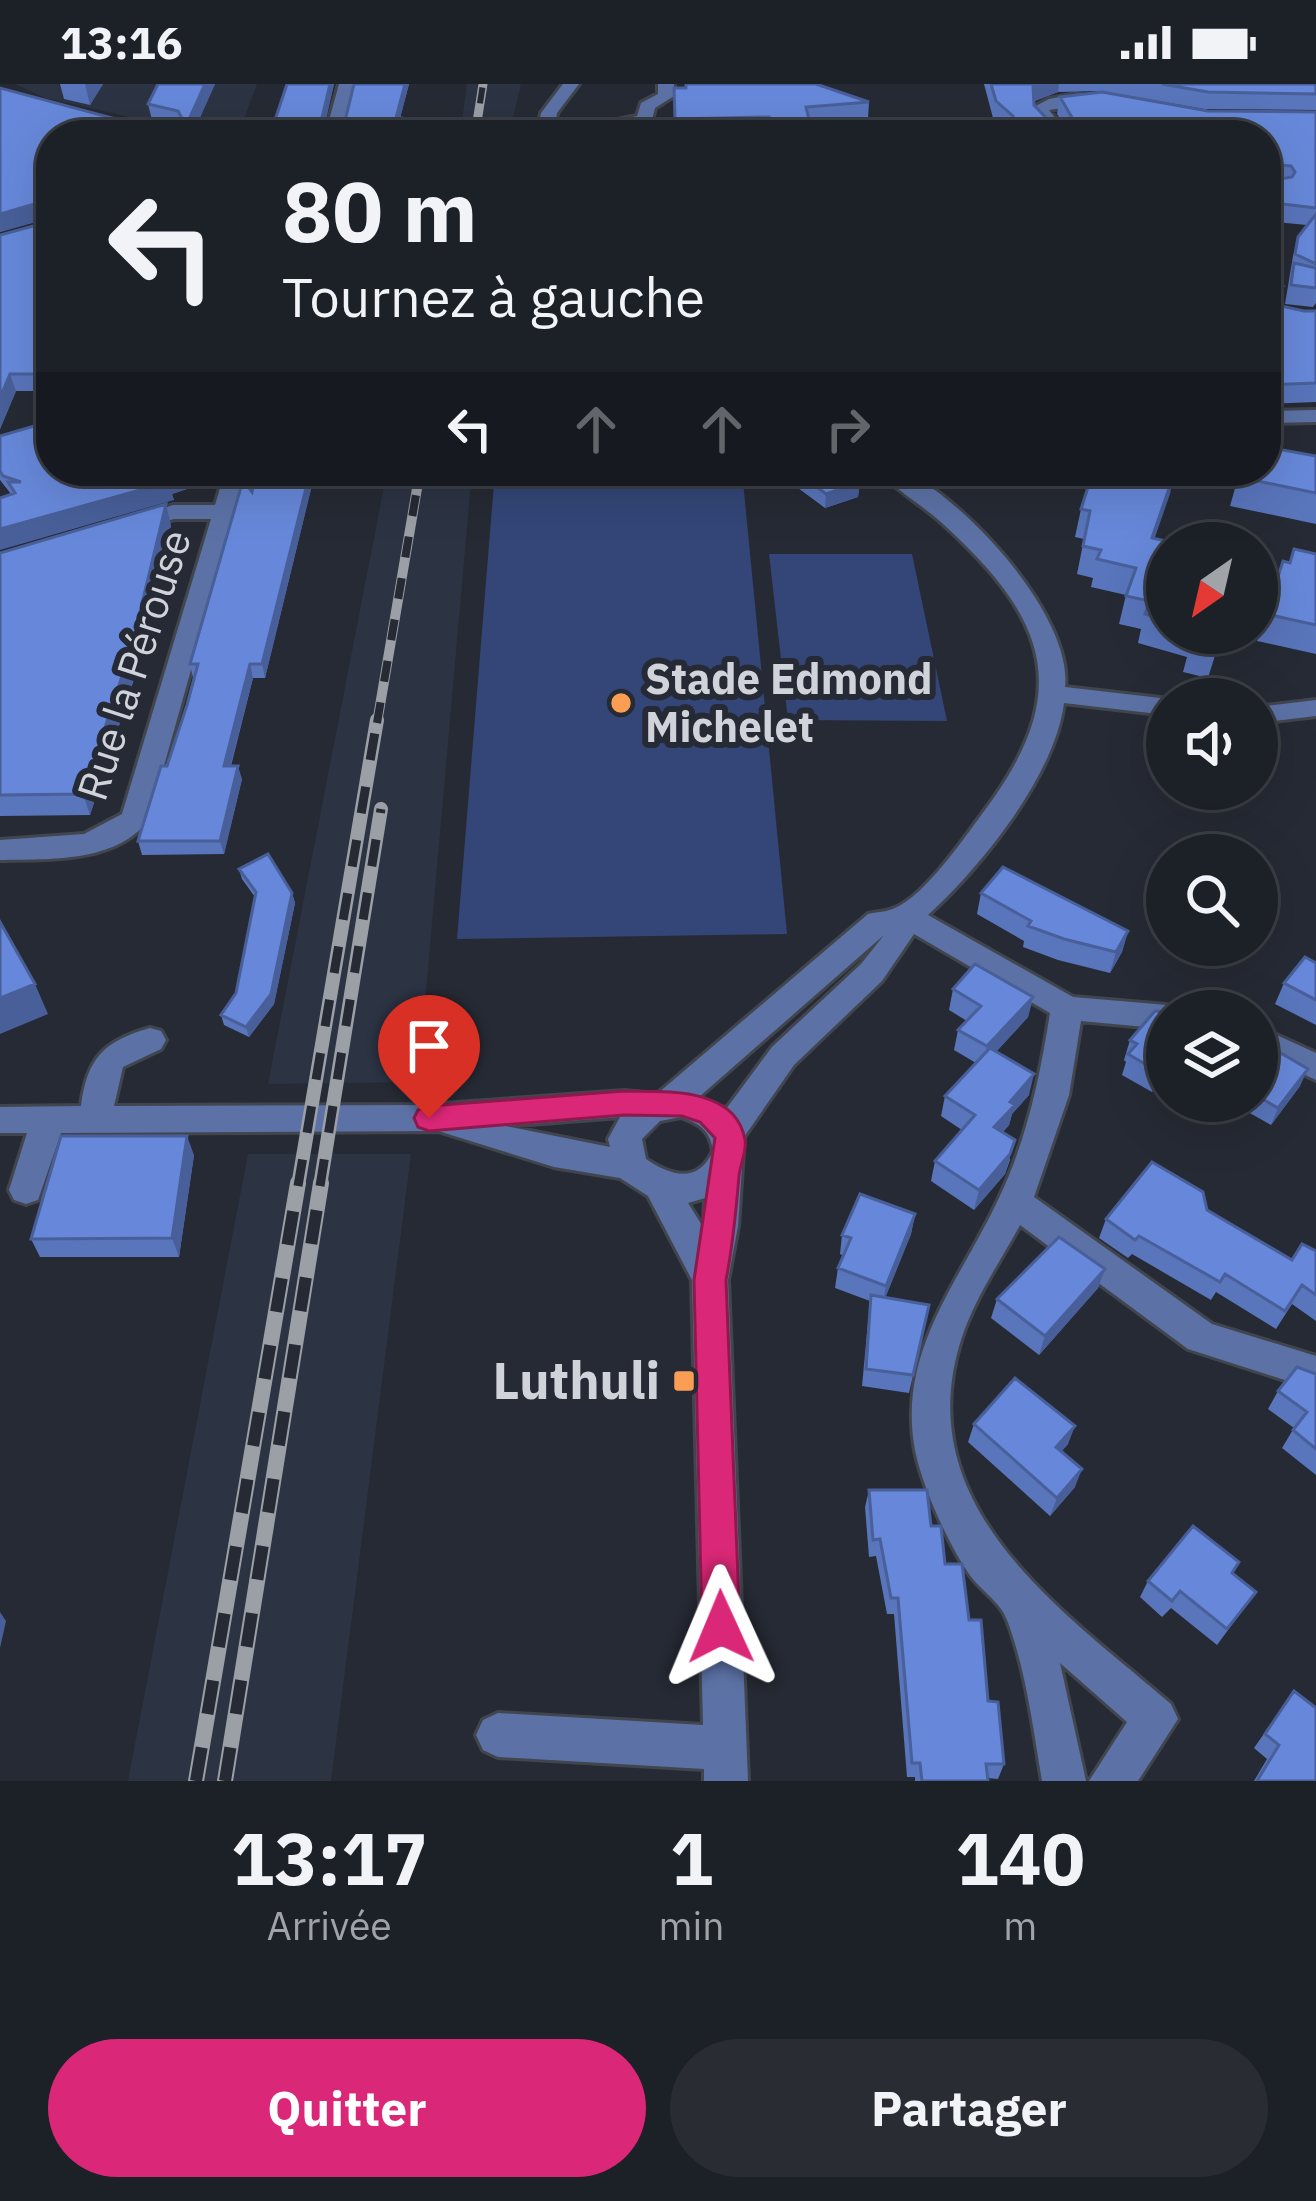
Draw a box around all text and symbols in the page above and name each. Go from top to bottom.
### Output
text: 13:16 [60,13,183,71]
text: 80 m [282,156,478,265]
icon: left [84,168,240,324]
text: Tournez à gauche [282,262,705,332]
icon: left [437,396,503,462]
icon: ahead [563,396,629,462]
icon: ahead [689,396,755,462]
icon: right [815,396,881,462]
north arrow [1146,522,1278,654]
map controls [1146,522,1278,1122]
street label: Rue la Pérouse [64,523,203,807]
place label: Stade Edmond Michelet [645,651,932,754]
button: sound [1146,678,1278,810]
marker: Stade Edmond Michelet [608,690,634,716]
button: search [1146,834,1278,966]
button: layers [1146,990,1278,1122]
pin [378,995,480,1118]
icon: arrive [396,1013,462,1079]
place label: Luthuli [492,1347,660,1413]
marker: Luthuli [671,1368,697,1394]
position arrow [658,1564,784,1690]
text: 13:17 [231,1811,428,1905]
text: 1 [670,1811,713,1905]
text: 140 [955,1811,1085,1905]
text: Arrivée [267,1900,392,1951]
text: min [659,1900,724,1951]
text: m [1003,1900,1037,1951]
button: Quitter [48,2039,646,2177]
button: Partager [670,2039,1268,2177]

